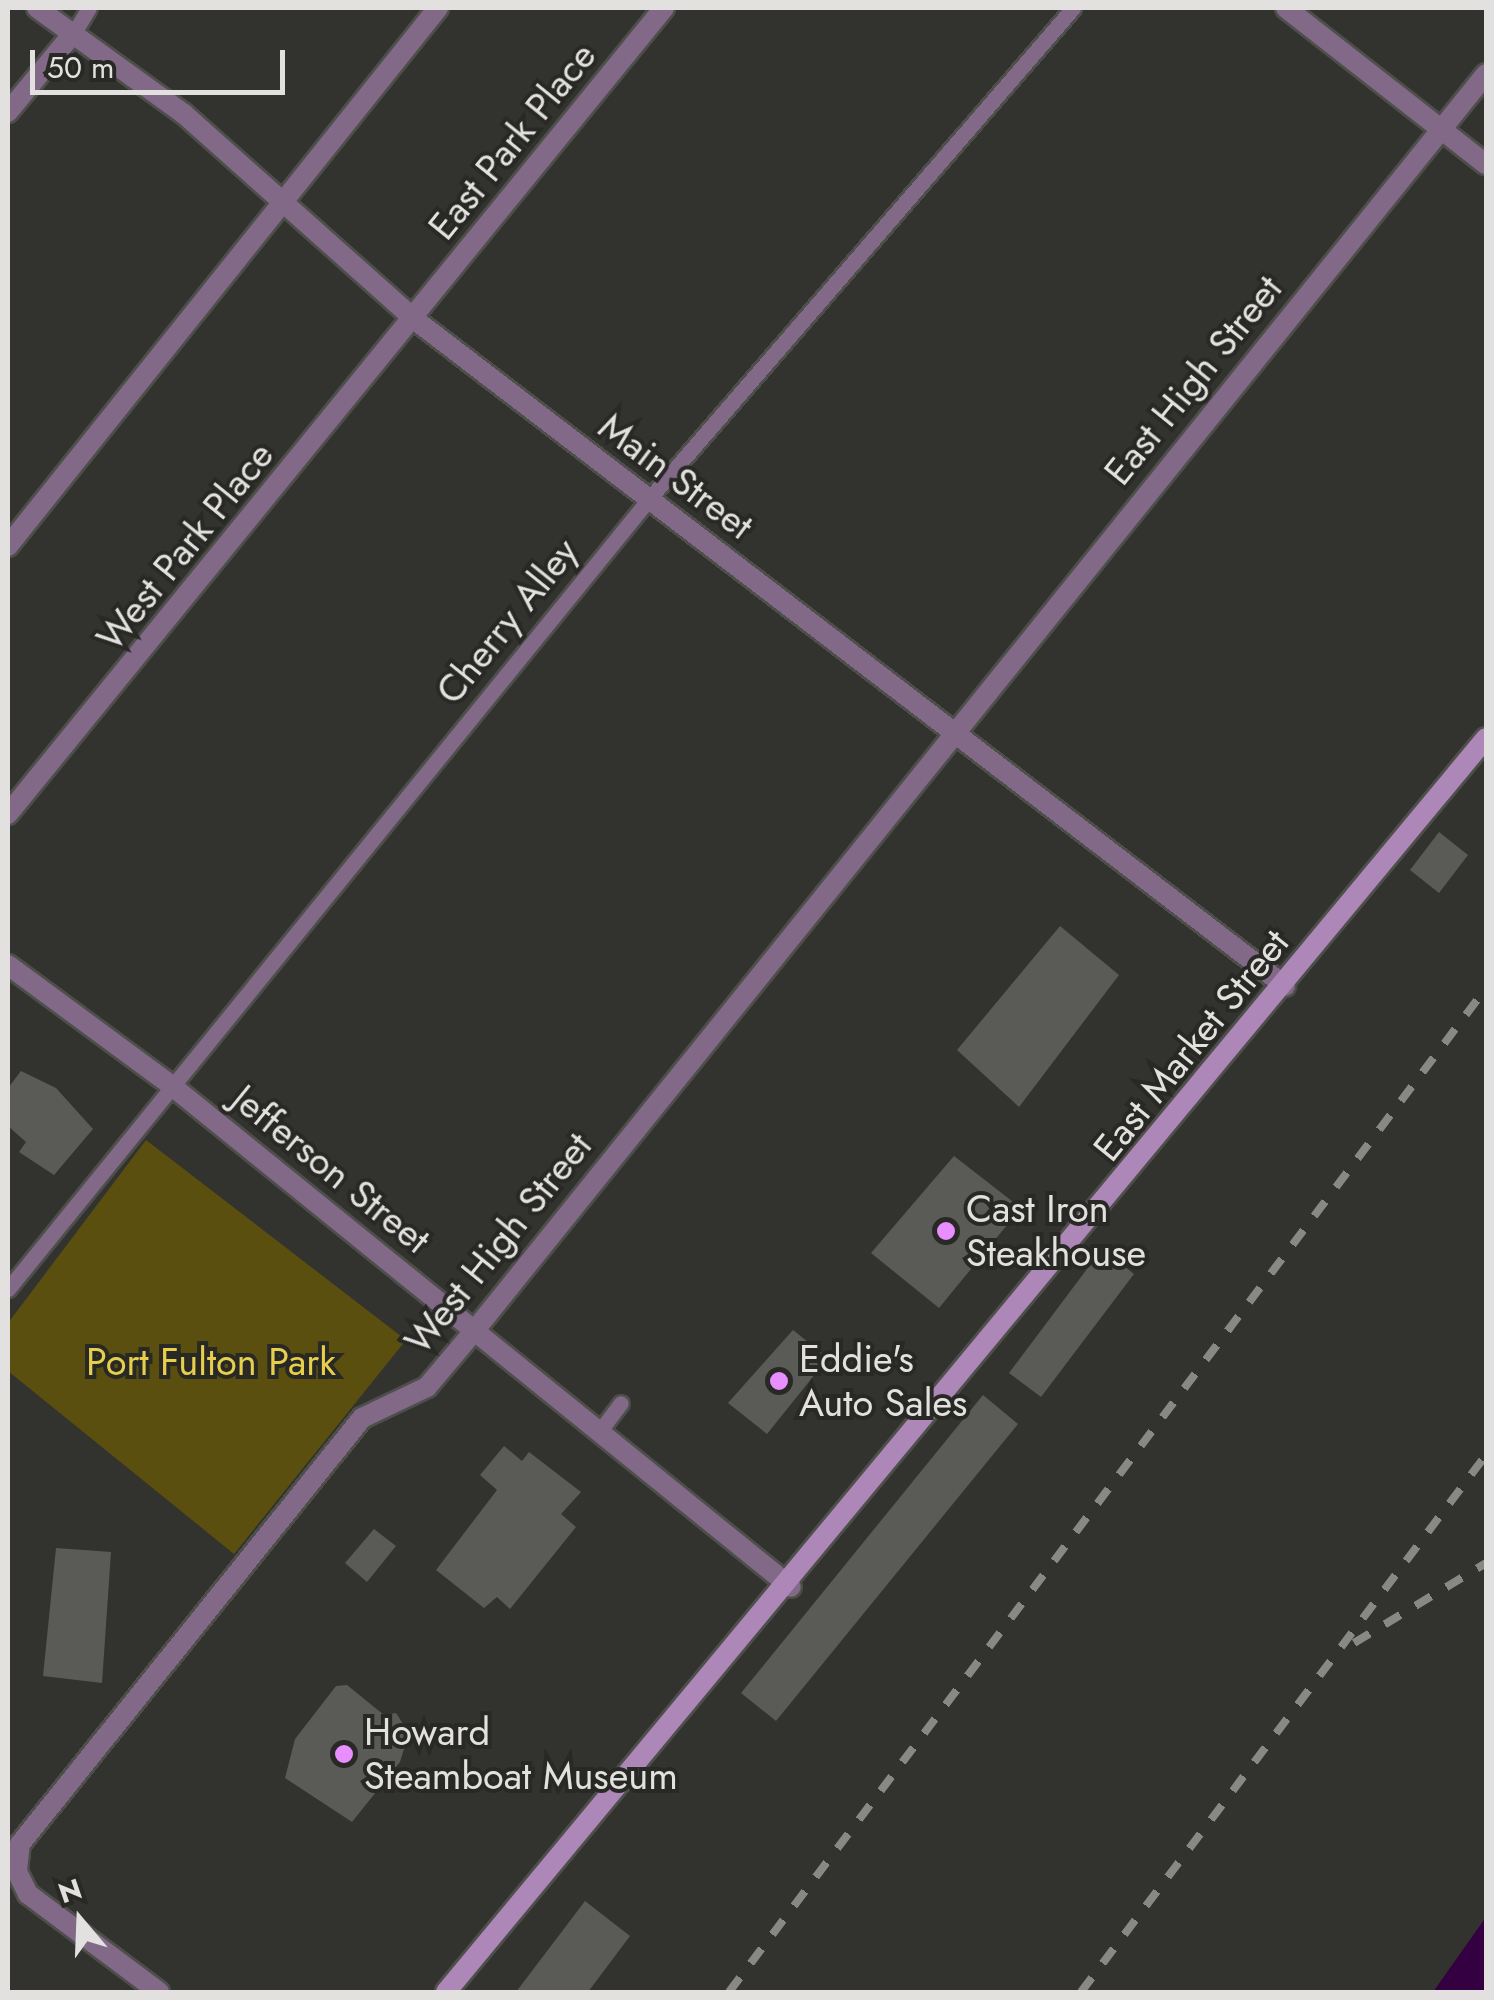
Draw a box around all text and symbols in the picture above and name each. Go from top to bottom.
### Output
scale bar [35,30,290,92]
street label: East Park Place [419,34,605,248]
text: 50 m [47,46,114,89]
street label: East High Street [1095,266,1291,494]
street label: Main Street [590,403,762,549]
street label: West Park Place [87,433,283,659]
street label: Cherry Alley [427,529,587,713]
street label: East Market Street [1084,920,1298,1170]
street label: Jefferson Street [223,1075,439,1263]
street label: West High Street [395,1123,601,1363]
place label: Cast Iron Steakhouse [966,1186,1146,1276]
marker: Cast Iron Steakhouse [935,1220,957,1242]
place label: Eddie's Auto Sales [799,1336,967,1426]
park label: Port Fulton Park [86,1339,336,1385]
marker: Eddie's Auto Sales [768,1370,790,1392]
place label: Howard Steamboat Museum [364,1709,678,1798]
marker: Howard Steamboat Museum [333,1743,355,1765]
text: N [53,1868,87,1914]
north arrow [30,1870,130,1970]

